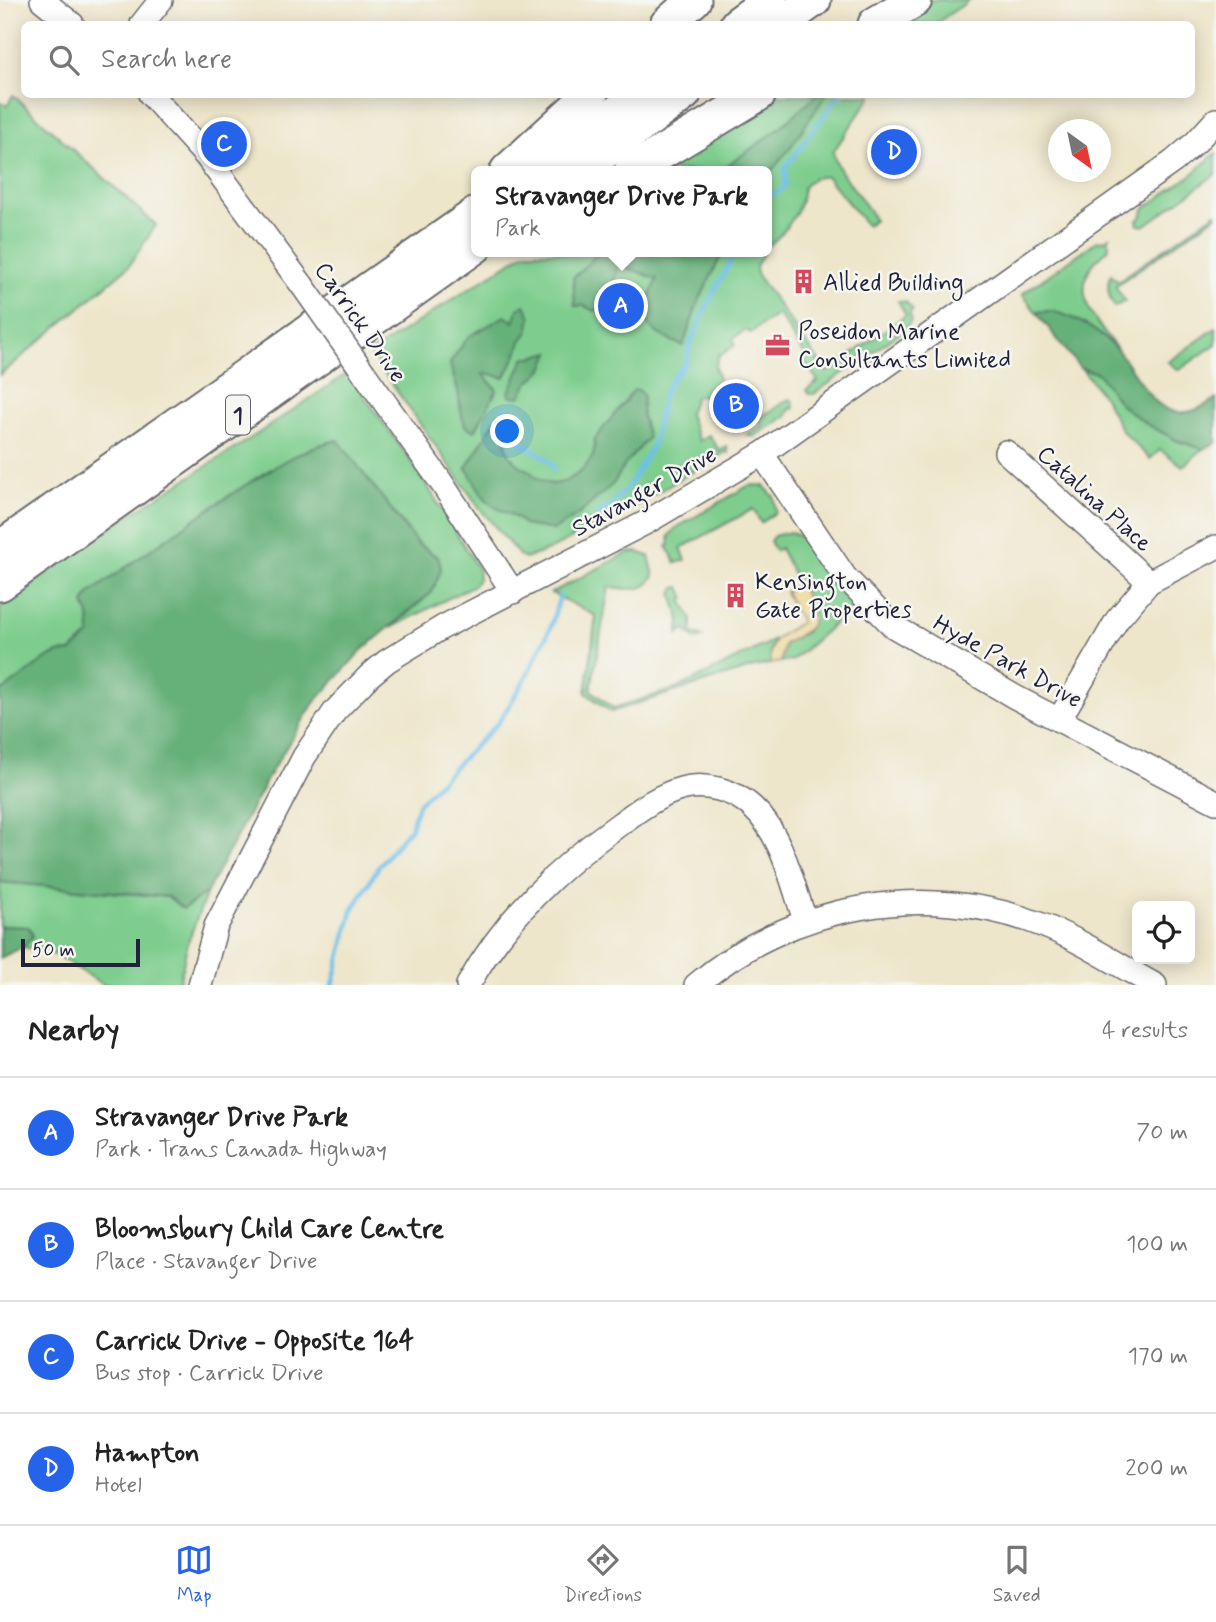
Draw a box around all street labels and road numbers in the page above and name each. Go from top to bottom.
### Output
street label: Carrick Drive [307,256,413,389]
road number: 1 [226,396,250,434]
street label: Catalina Place [1030,439,1158,559]
street label: Stavanger Drive [567,440,724,547]
street label: Hyde Park Drive [927,609,1087,716]

